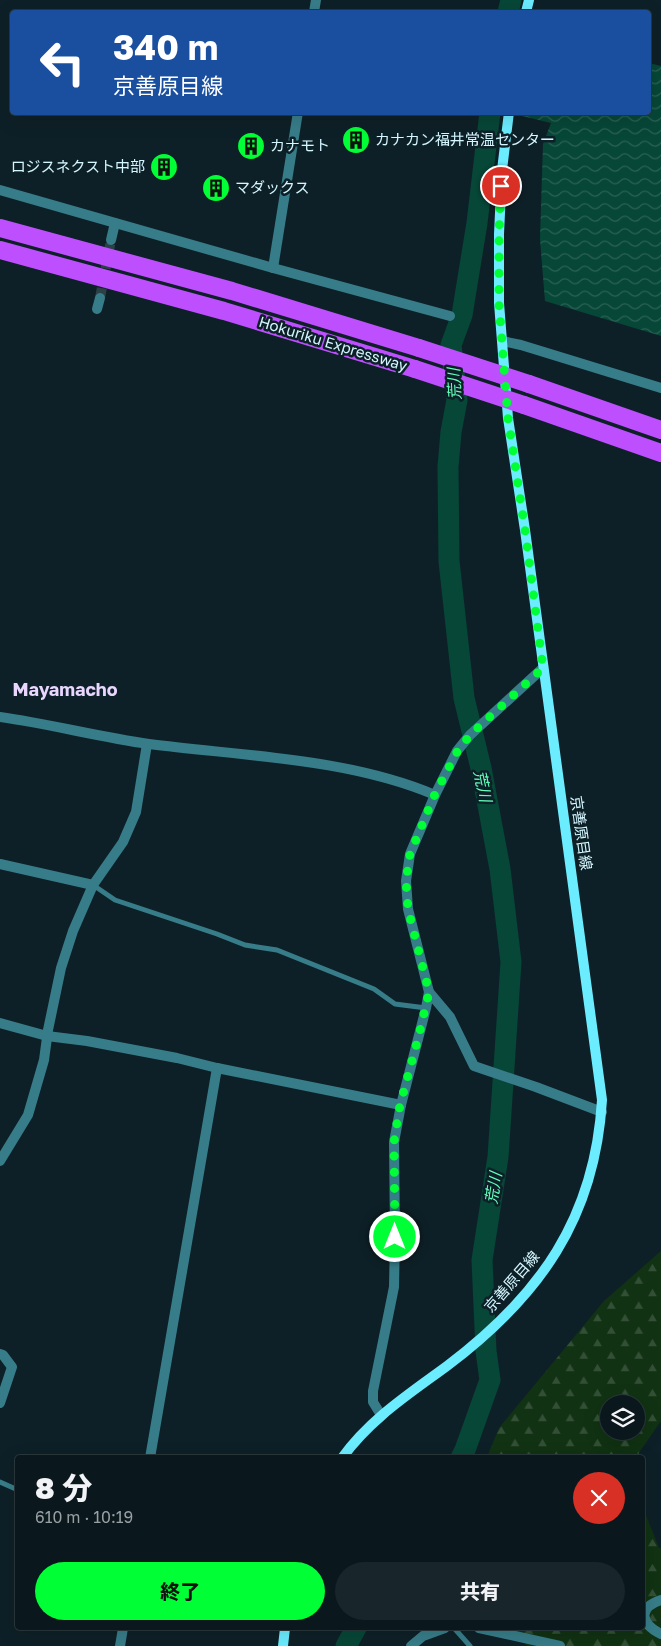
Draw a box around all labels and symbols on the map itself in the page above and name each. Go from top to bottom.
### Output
building icon: カナカン福井常温センター [341,125,371,155]
place label: カナカン福井常温センター [375,130,555,148]
building icon: カナモト [236,131,266,161]
place label: カナモト [270,136,330,154]
building icon: ロジスネクスト中部 [149,152,179,182]
place label: ロジスネクスト中部 [10,157,145,175]
pin [480,165,522,207]
building icon: マダックス [201,173,231,203]
place label: マダックス [235,178,310,196]
street label: Hokuriku Expressway [257,312,410,374]
water label: 荒川 [443,366,465,401]
district label: Mayamacho [12,678,118,700]
water label: 荒川 [470,768,497,806]
street label: 京善原目線 [568,794,596,871]
water label: 荒川 [481,1169,506,1205]
position arrow [368,1210,420,1262]
street label: 京善原目線 [480,1247,543,1316]

